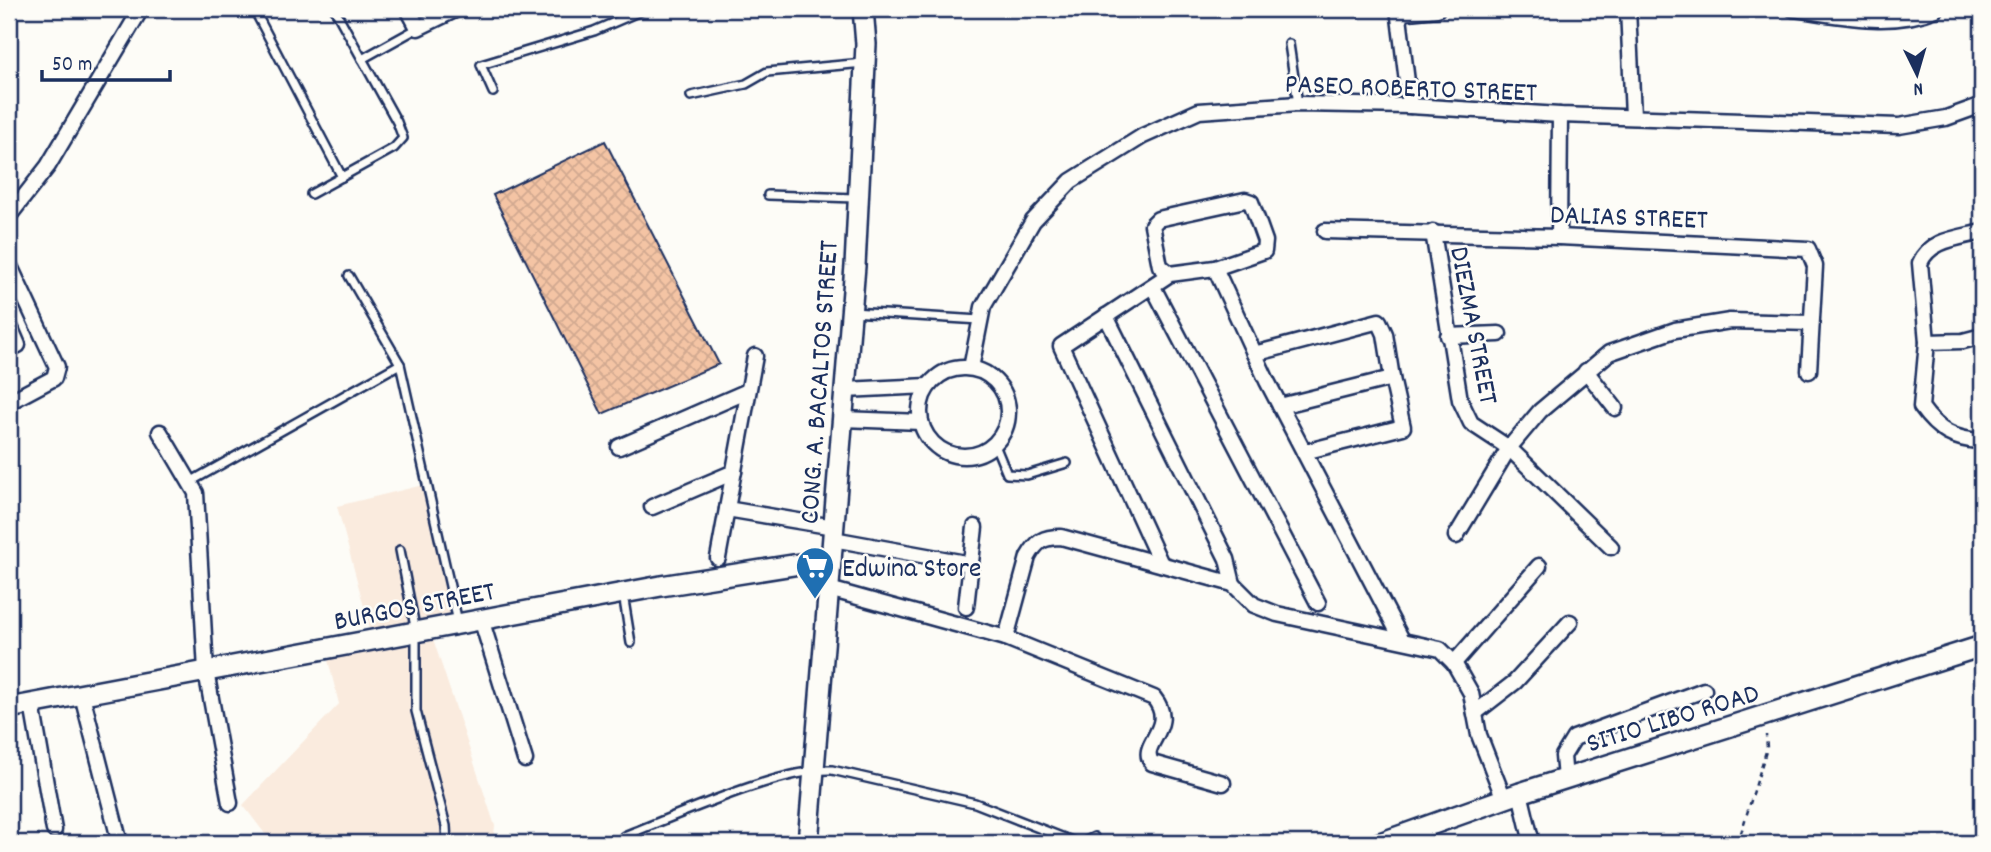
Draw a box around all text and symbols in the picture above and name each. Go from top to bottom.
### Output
scale bar [42,38,170,82]
north arrow [1882,38,1952,108]
text: 50 m [52,51,92,81]
street label: PASEO ROBERTO STREET [1284,67,1538,115]
text: N [1912,74,1924,101]
street label: DALIAS STREET [1549,197,1708,243]
street label: CONG. A. BACALTOS STREET [792,239,852,526]
street label: DIEZMA STREET [1436,244,1506,408]
supermarket icon: Edwina Store [794,545,836,600]
place label: Edwina Store [842,551,981,591]
street label: BURGOS STREET [331,574,499,644]
street label: SITIO LIBO ROAD [1582,676,1765,766]

